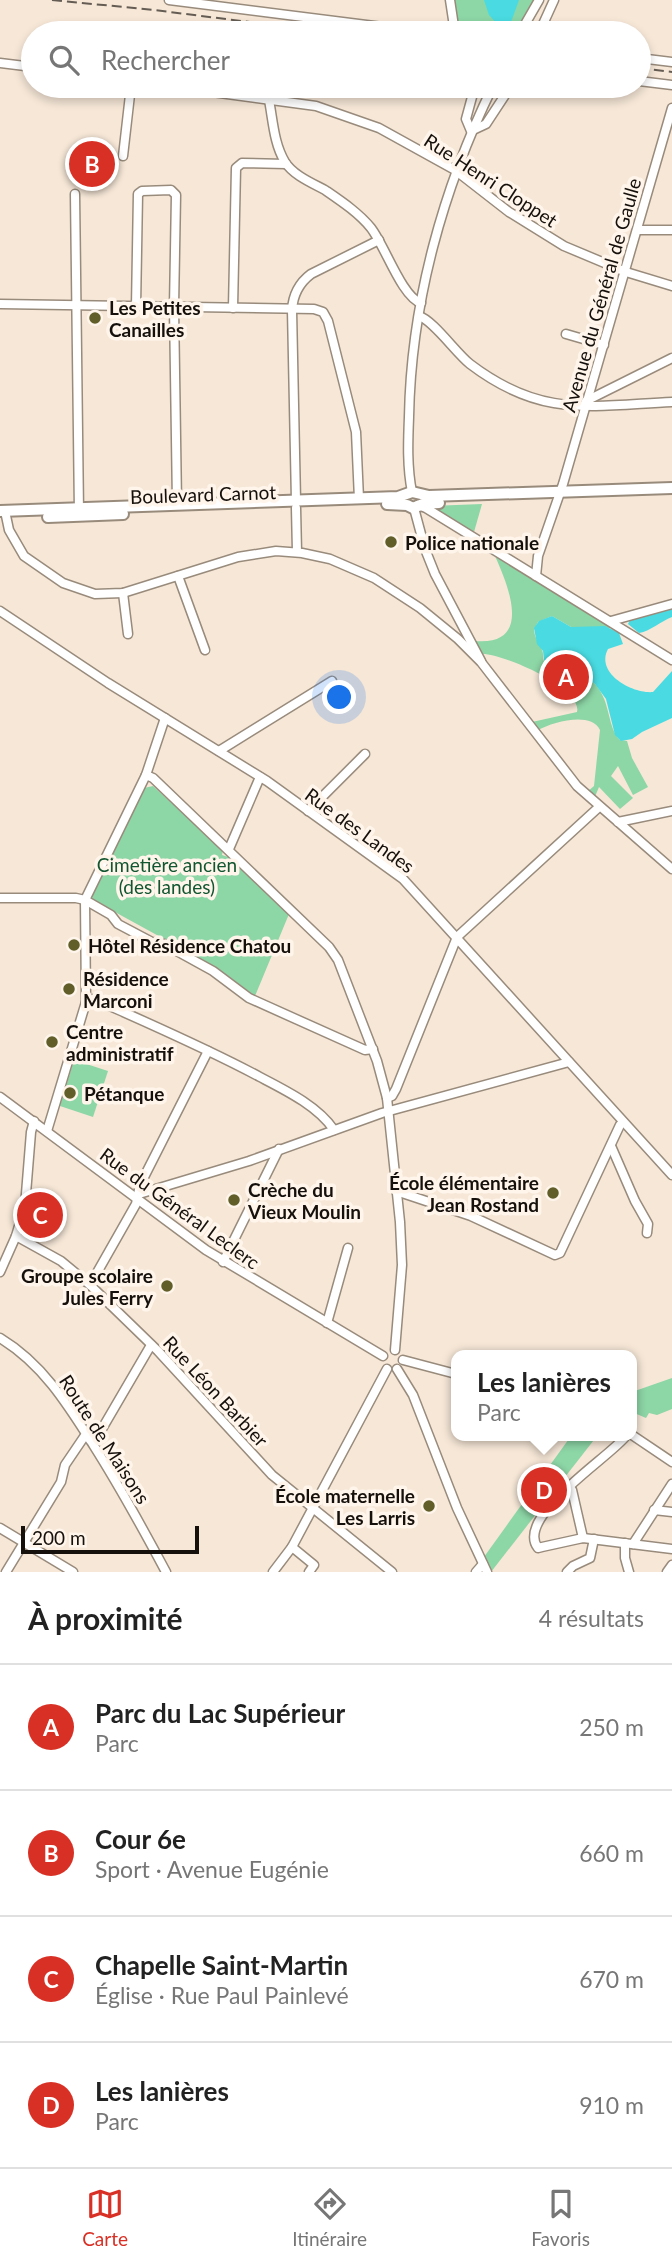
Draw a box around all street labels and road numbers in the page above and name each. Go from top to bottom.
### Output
street label: Rue Henri Cloppet [420,128,562,232]
street label: Avenue du Général de Gaulle [557,175,645,415]
street label: Boulevard Carnot [130,480,277,508]
street label: Rue des Landes [301,783,419,877]
street label: Rue du Général Leclerc [96,1142,264,1274]
street label: Rue Léon Barbier [159,1331,273,1451]
street label: Route de Maisons [55,1370,155,1508]

